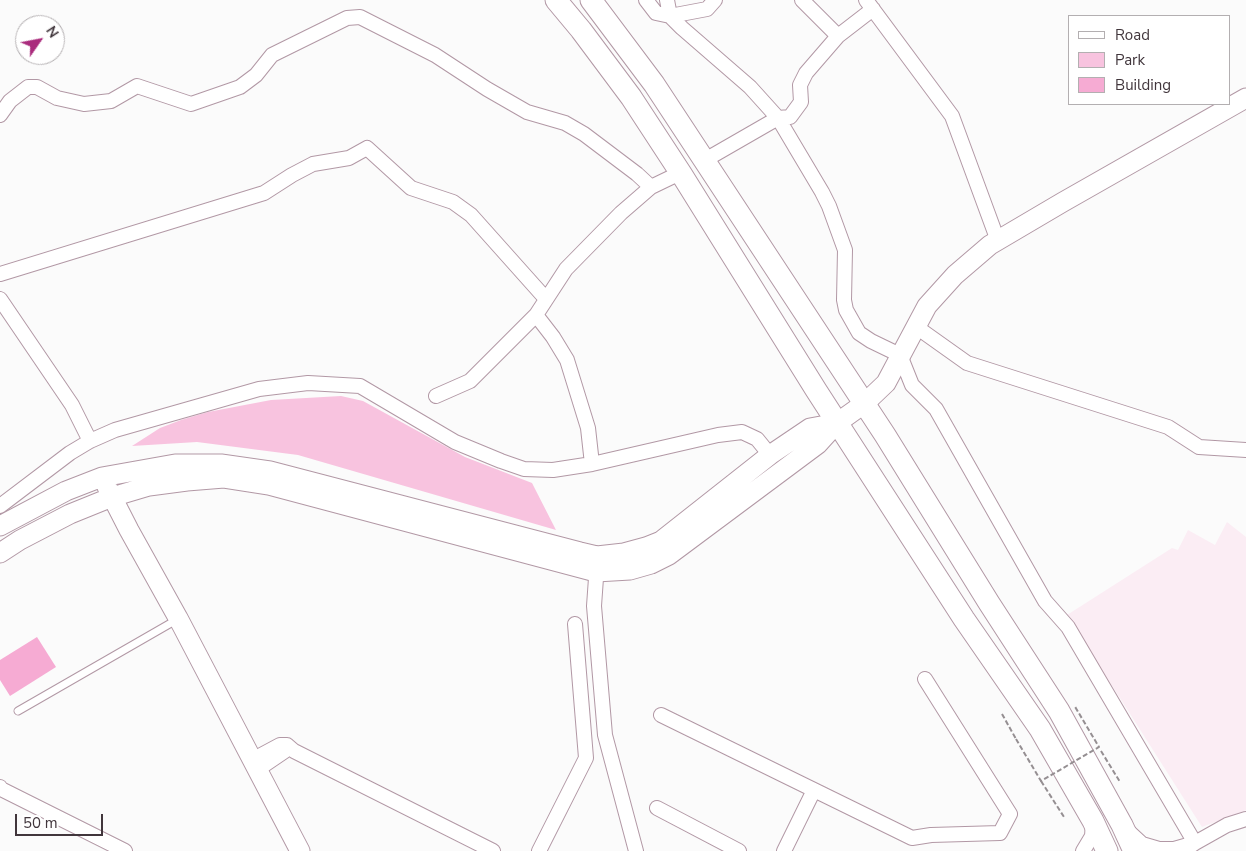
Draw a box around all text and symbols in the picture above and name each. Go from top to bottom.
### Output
north arrow [15,15,65,65]
legend [1068,15,1231,105]
text: N [41,23,63,42]
text: Road [1115,25,1150,45]
text: Park [1115,50,1145,70]
text: Building [1115,75,1171,95]
scale bar [18,804,105,836]
text: 50 m [23,813,58,833]

